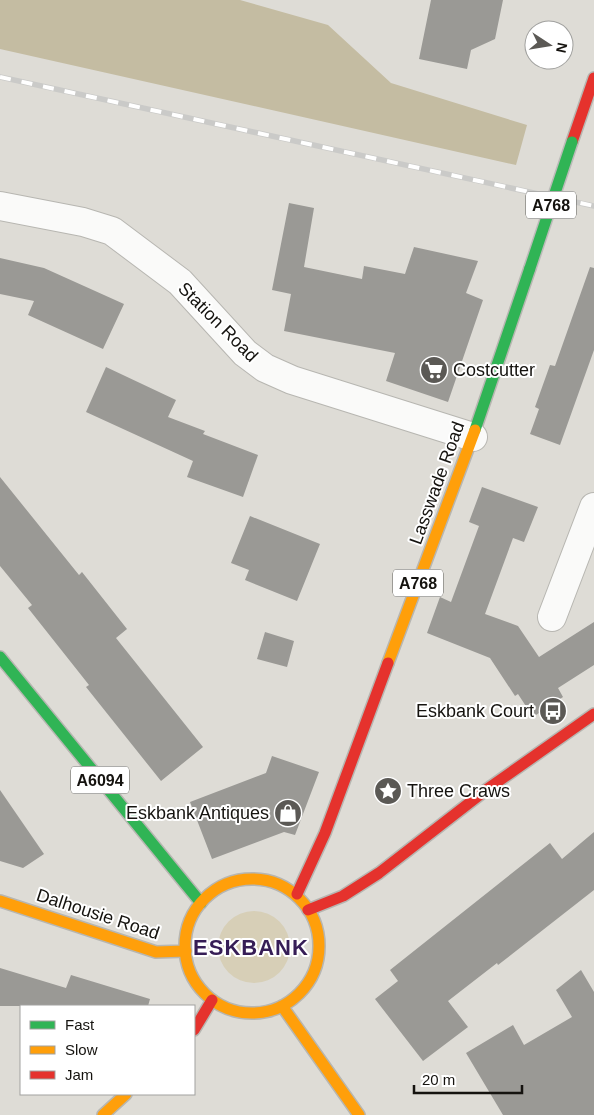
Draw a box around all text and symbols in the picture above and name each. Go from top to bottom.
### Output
north arrow [524,20,574,70]
text: N [553,41,571,54]
road number: A768 [526,192,576,218]
street label: Station Road [174,278,262,366]
supermarket icon: Costcutter [419,355,449,385]
place label: Costcutter [453,360,535,380]
street label: Lasswade Road [406,419,468,547]
road number: A768 [393,570,443,596]
bus stop icon: Eskbank Court [538,696,568,726]
place label: Eskbank Court [416,701,534,721]
road number: A6094 [71,766,129,794]
place icon: Three Craws [373,776,403,806]
place label: Three Craws [407,781,510,801]
shop icon: Eskbank Antiques [273,798,303,828]
place label: Eskbank Antiques [126,803,269,823]
street label: Dalhousie Road [34,885,162,943]
district label: ESKBANK [193,935,309,960]
legend [20,1005,195,1095]
text: Fast [65,1016,95,1033]
text: Slow [65,1041,98,1058]
scale bar [414,1062,522,1094]
text: Jam [65,1066,93,1083]
text: 20 m [422,1071,455,1088]

